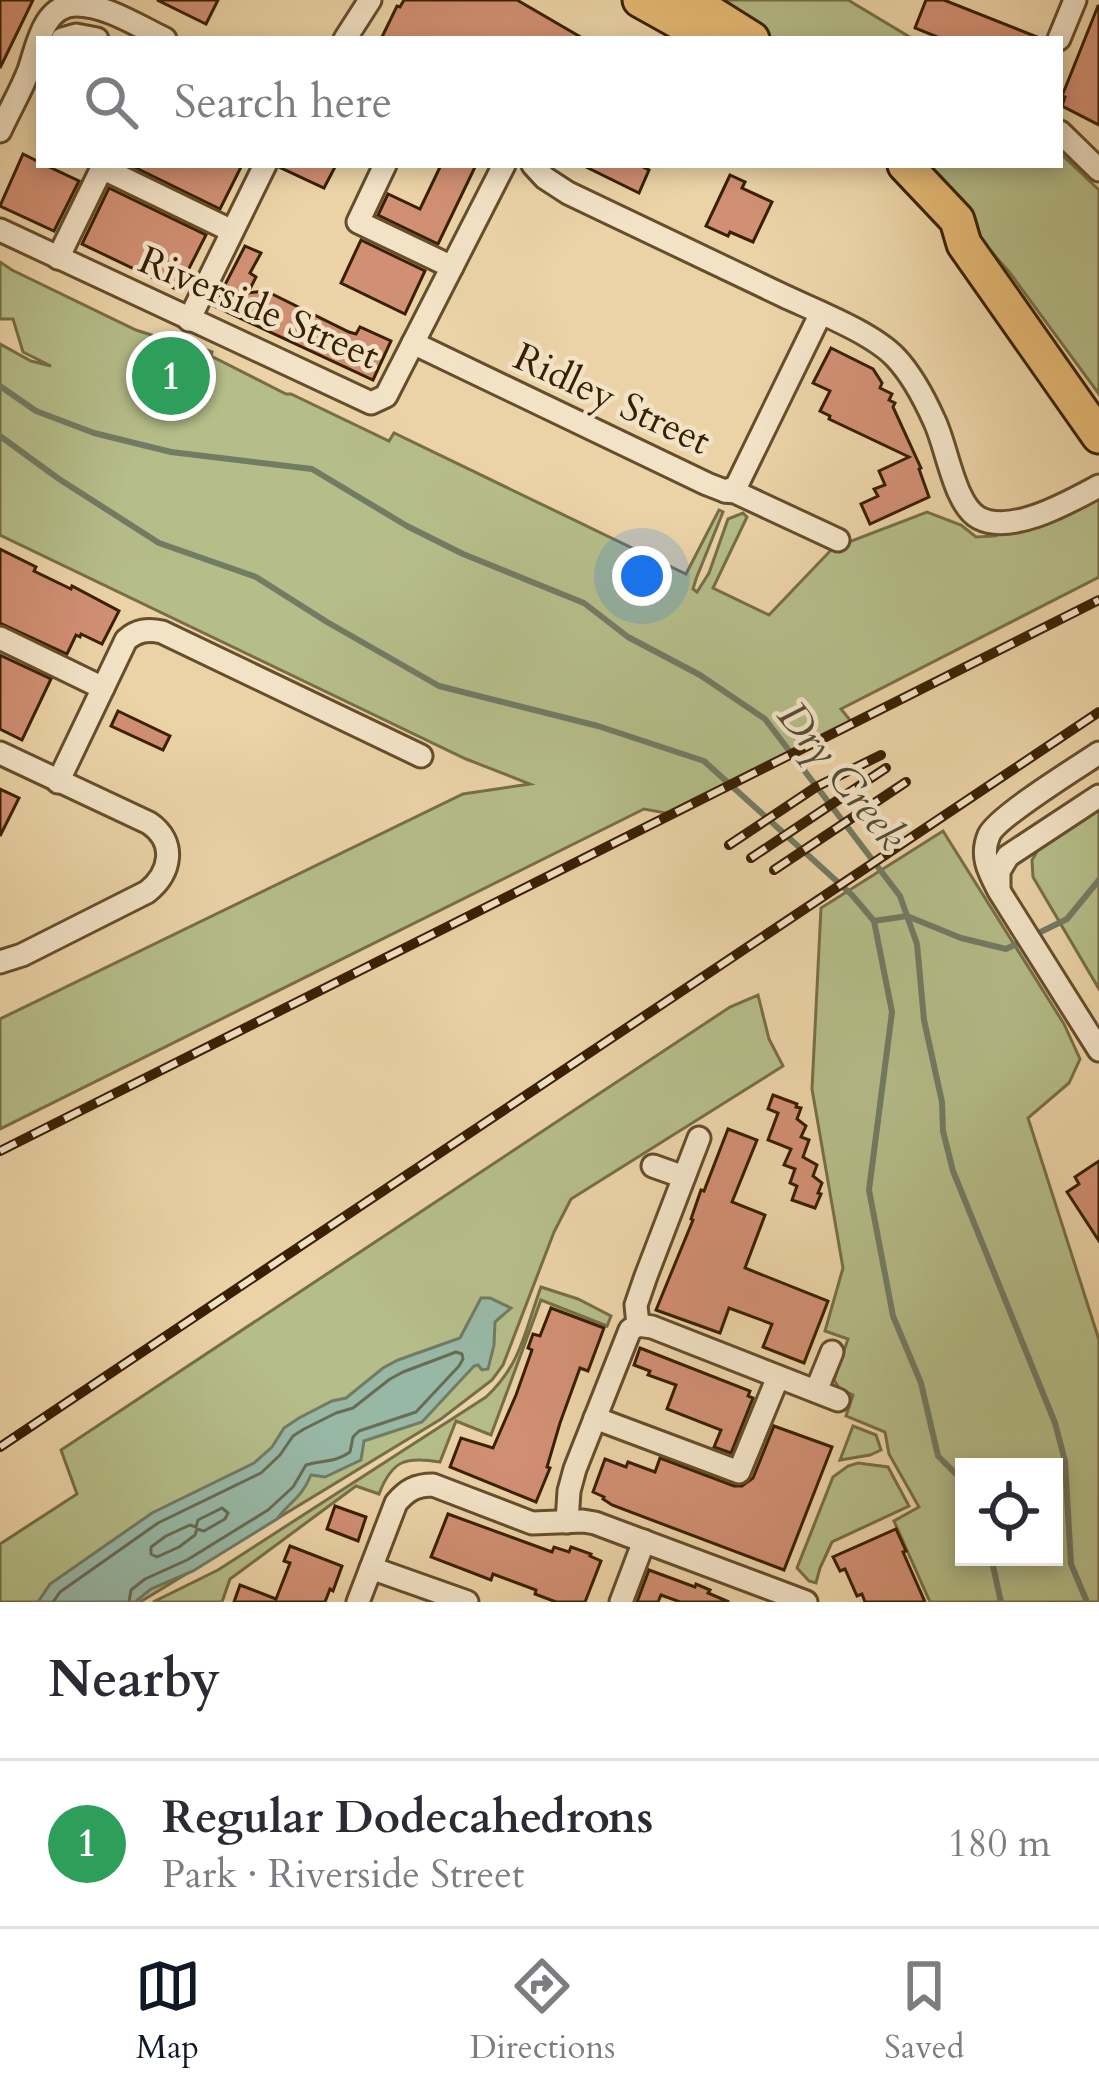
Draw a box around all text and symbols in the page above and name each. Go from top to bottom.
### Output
search box [36,36,1063,168]
icon: search [78,69,144,135]
text: Search here [174,72,392,133]
street label: Riverside Street [131,234,387,382]
street label: Ridley Street [505,330,719,468]
pin: 1 [132,331,210,421]
your location [612,546,672,606]
water label: Dry Creek [764,689,920,863]
map controls [955,1458,1063,1566]
button: locate [955,1458,1063,1566]
text: Nearby [48,1645,220,1715]
text: Regular Dodecahedrons [162,1787,653,1848]
text: 1 [77,1817,97,1870]
text: 180 m [948,1817,1051,1870]
text: Park · Riverside Street [162,1848,524,1901]
tab: Map [135,1953,201,2070]
tab: Directions [470,1953,615,2070]
tab: Saved [884,1953,964,2070]

